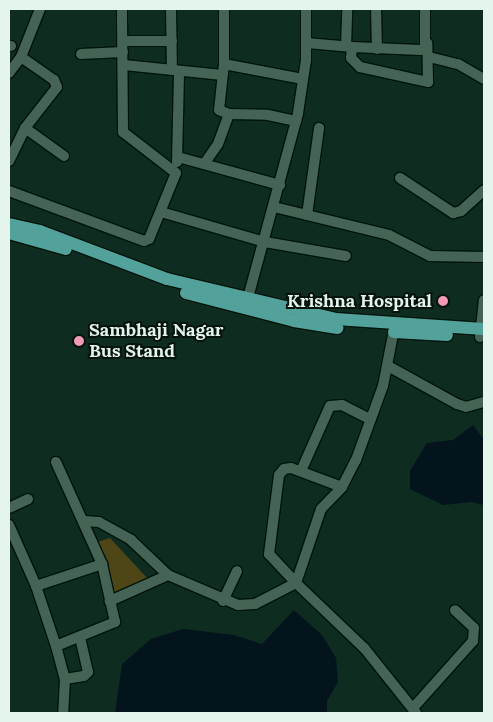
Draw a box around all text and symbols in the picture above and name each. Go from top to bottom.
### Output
place label: Krishna Hospital [287,290,432,312]
marker: Krishna Hospital [436,294,450,308]
place label: Sambhaji Nagar Bus Stand [89,320,224,362]
marker: Sambhaji Nagar Bus Stand [73,335,85,347]

